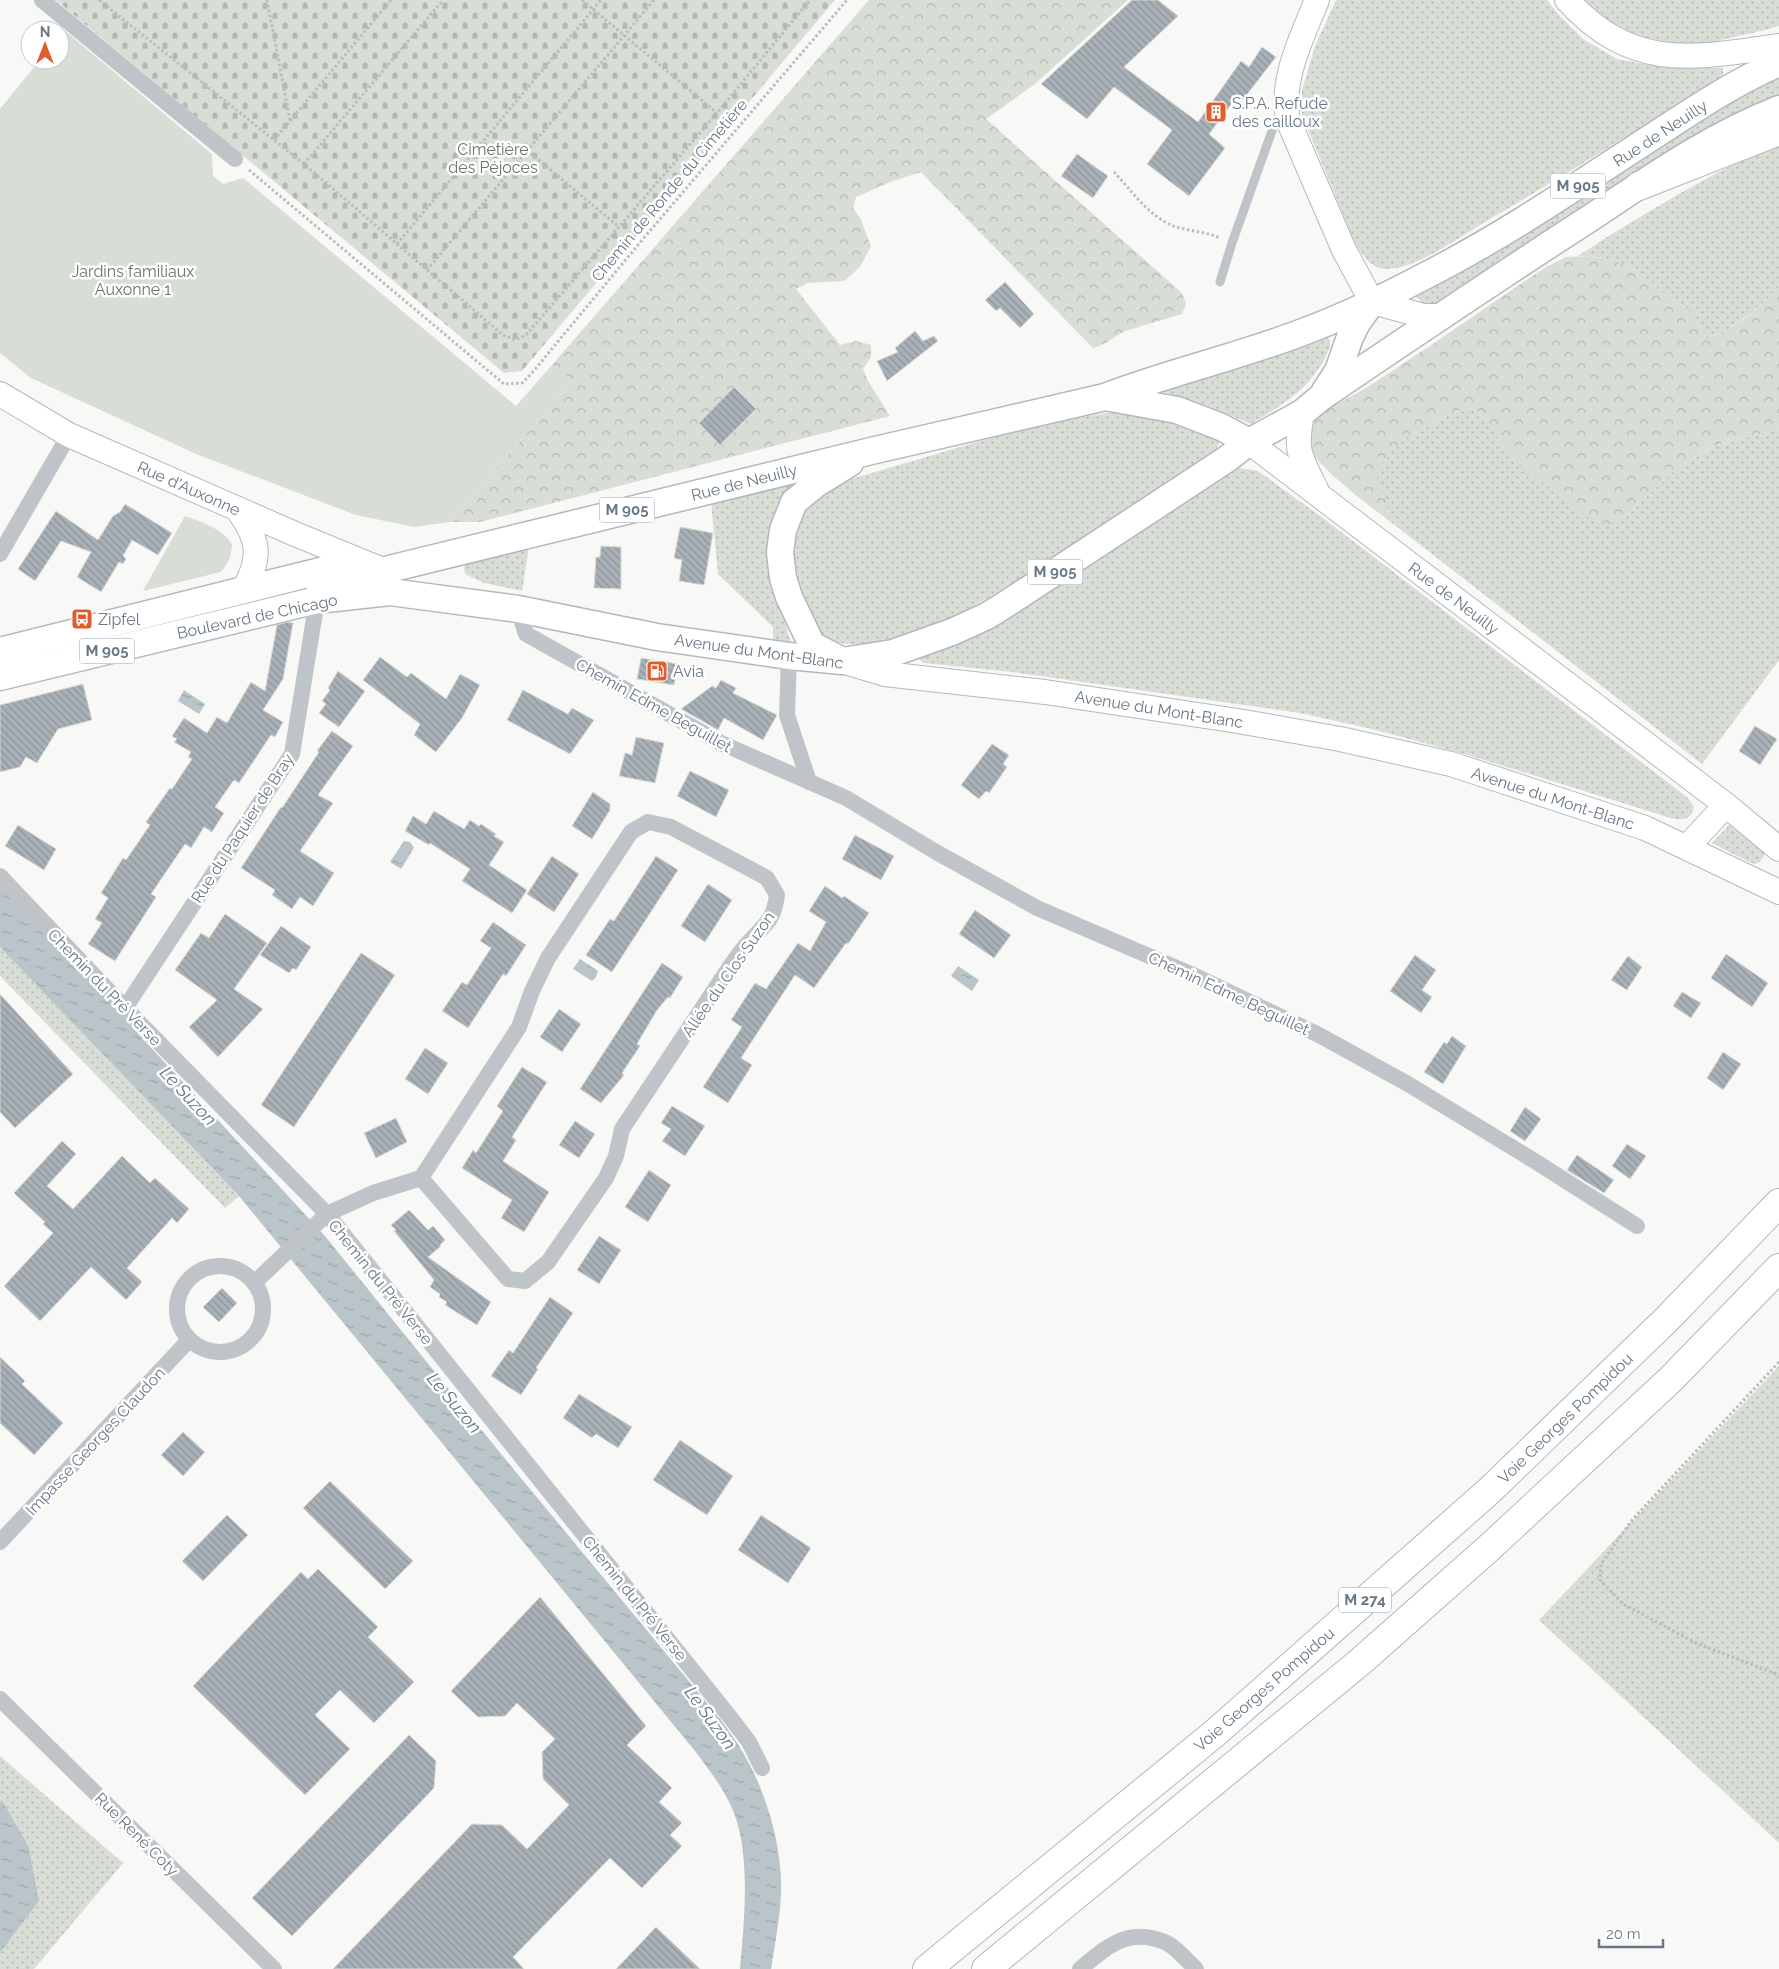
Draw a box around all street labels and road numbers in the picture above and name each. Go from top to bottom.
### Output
street label: Chemin de Ronde du Cimetière [587,95,751,285]
street label: Rue de Neuilly [1610,96,1711,171]
road number: M 905 [1550,174,1606,198]
street label: Rue d'Auxonne [134,457,243,520]
street label: Rue de Neuilly [689,460,799,505]
road number: M 905 [600,498,654,522]
street label: Rue de Neuilly [1405,558,1503,639]
road number: M 905 [1028,560,1082,584]
street label: Boulevard de Chicago [175,590,339,643]
street label: Avenue du Mont-Blanc [673,630,845,673]
road number: M 905 [80,638,134,664]
street label: Chemin Edme Beguillet [573,655,736,757]
street label: Avenue du Mont-Blanc [1073,687,1245,732]
street label: Rue du Paquier de Bray [187,750,298,906]
street label: Avenue du Mont-Blanc [1469,763,1637,834]
street label: Allée du Clos Suzon [678,908,779,1040]
street label: Chemin du Pré Verse [44,925,165,1050]
street label: Chemin Edme Beguillet [1145,948,1313,1039]
street label: Chemin du Pré Verse [324,1216,437,1349]
street label: Voie Georges Pompidou [1494,1349,1637,1488]
street label: Impasse Georges Claudon [22,1363,169,1519]
street label: Chemin du Pré Verse [578,1532,691,1665]
road number: M 274 [1339,1588,1391,1612]
street label: Voie Georges Pompidou [1190,1623,1338,1755]
street label: Rue René Coty [91,1789,183,1880]

